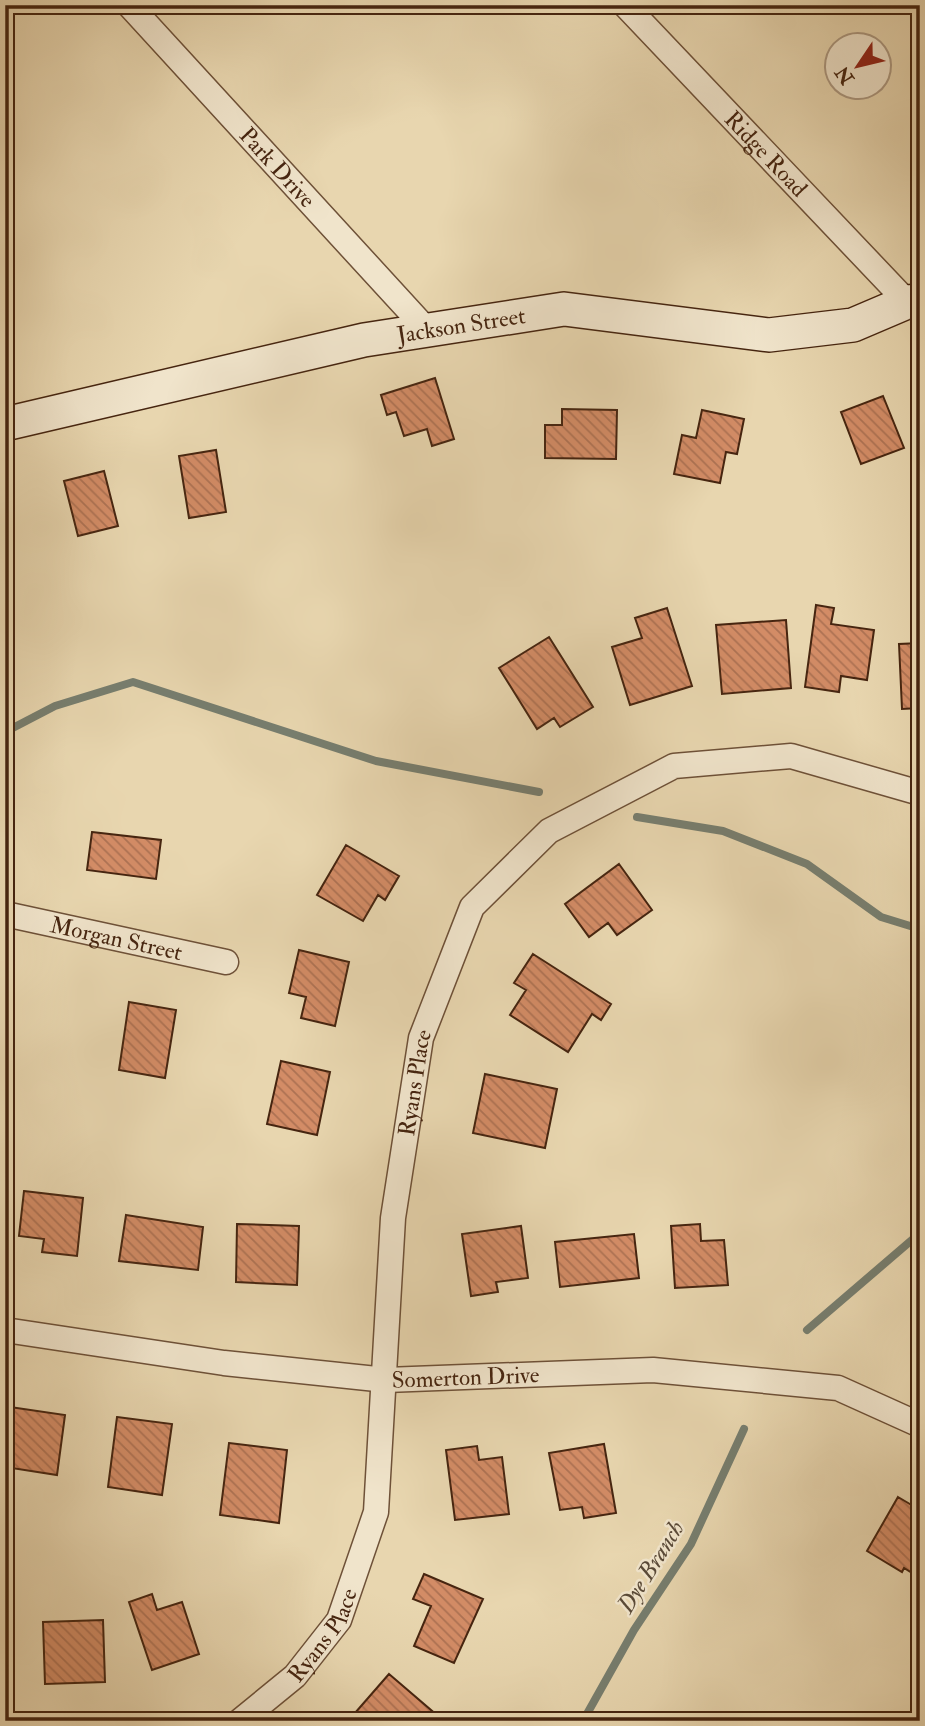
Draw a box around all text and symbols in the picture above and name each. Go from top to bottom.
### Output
north arrow [824,32,894,102]
text: N [830,61,860,90]
street label: Ridge Road [719,105,814,203]
street label: Park Drive [233,121,322,214]
street label: Jackson Street [394,301,527,349]
street label: Morgan Street [48,910,185,967]
street label: Ryans Place [391,1024,438,1138]
street label: Somerton Drive [391,1360,540,1394]
water label: Dye Branch [610,1515,692,1620]
street label: Ryans Place [281,1584,363,1688]

